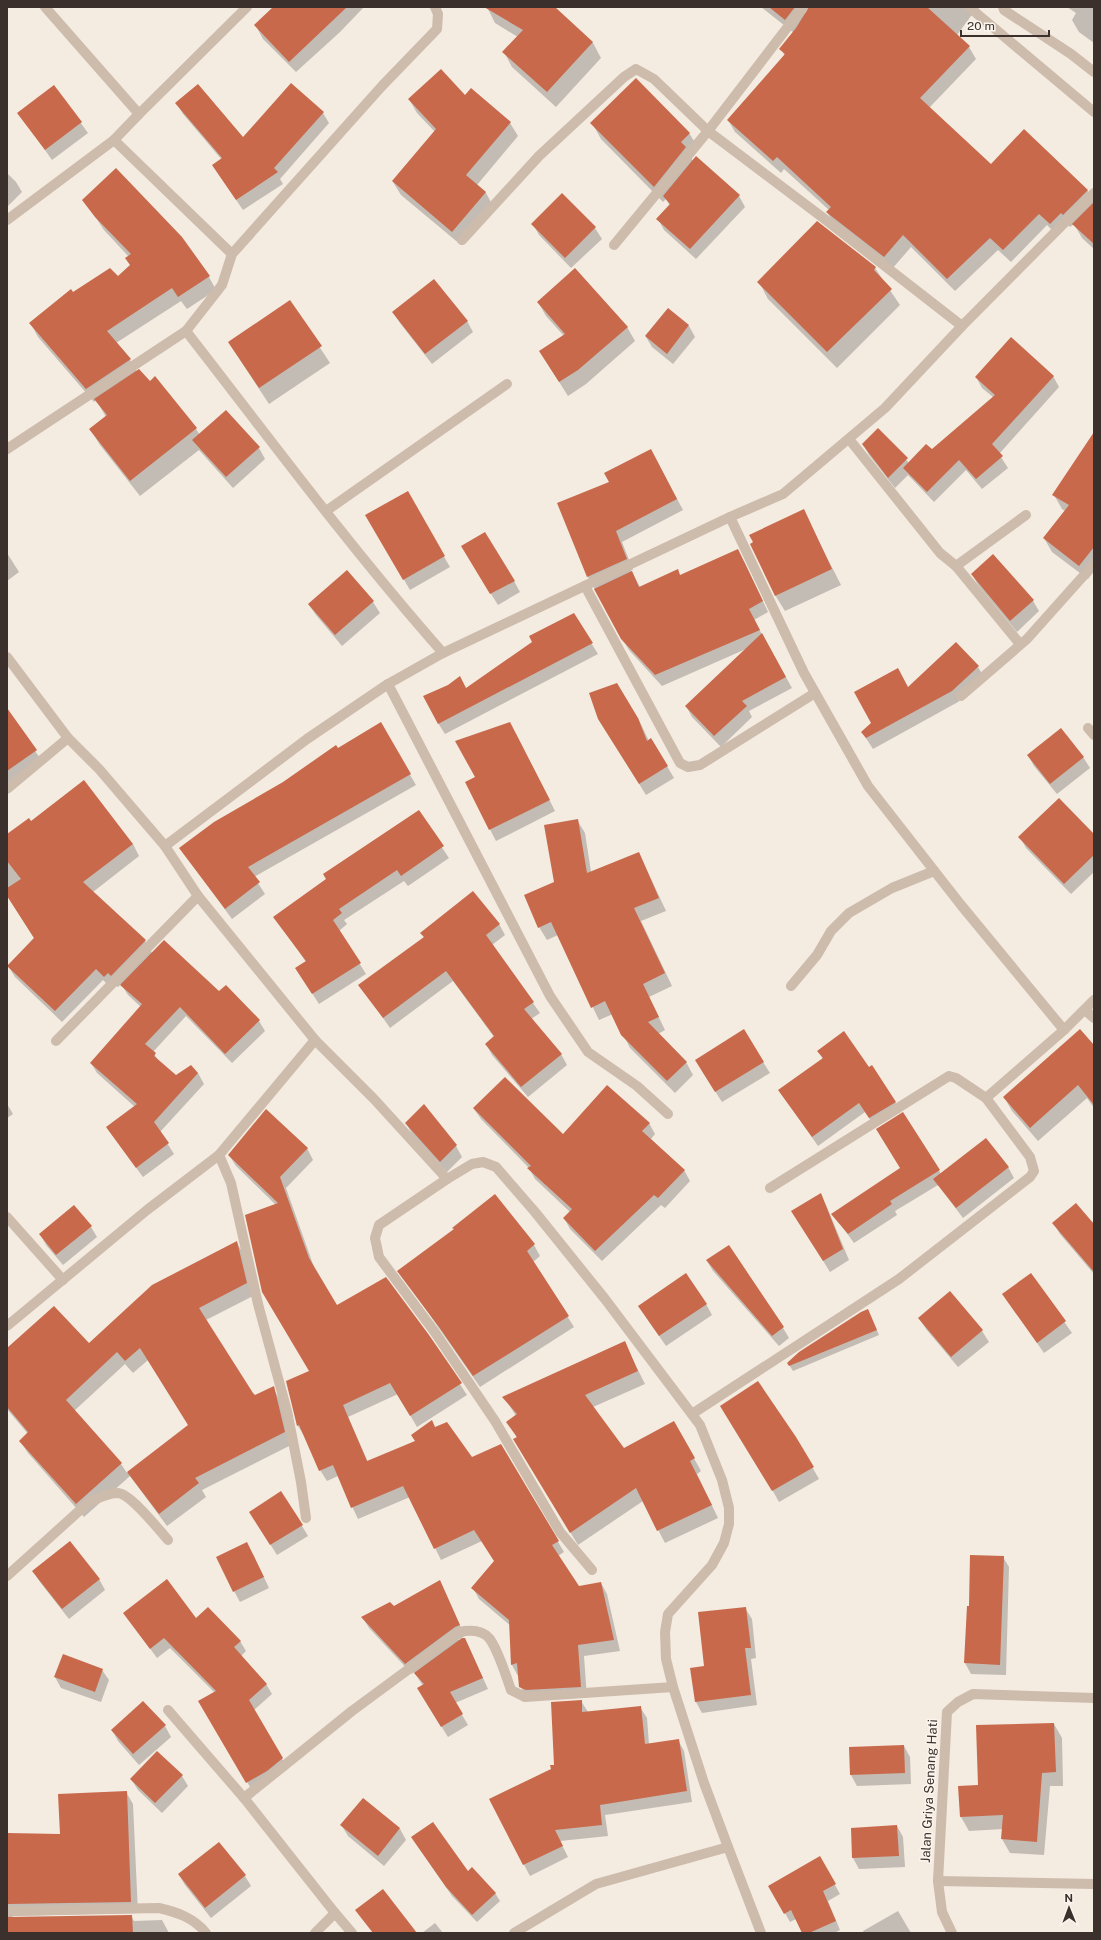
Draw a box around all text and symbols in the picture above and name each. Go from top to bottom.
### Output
scale bar [961,12,1049,38]
text: 20 m [967,19,995,33]
street label: Jalan Griya Senang Hati [918,1719,940,1863]
north arrow [1049,1888,1089,1928]
text: N [1064,1892,1073,1904]

